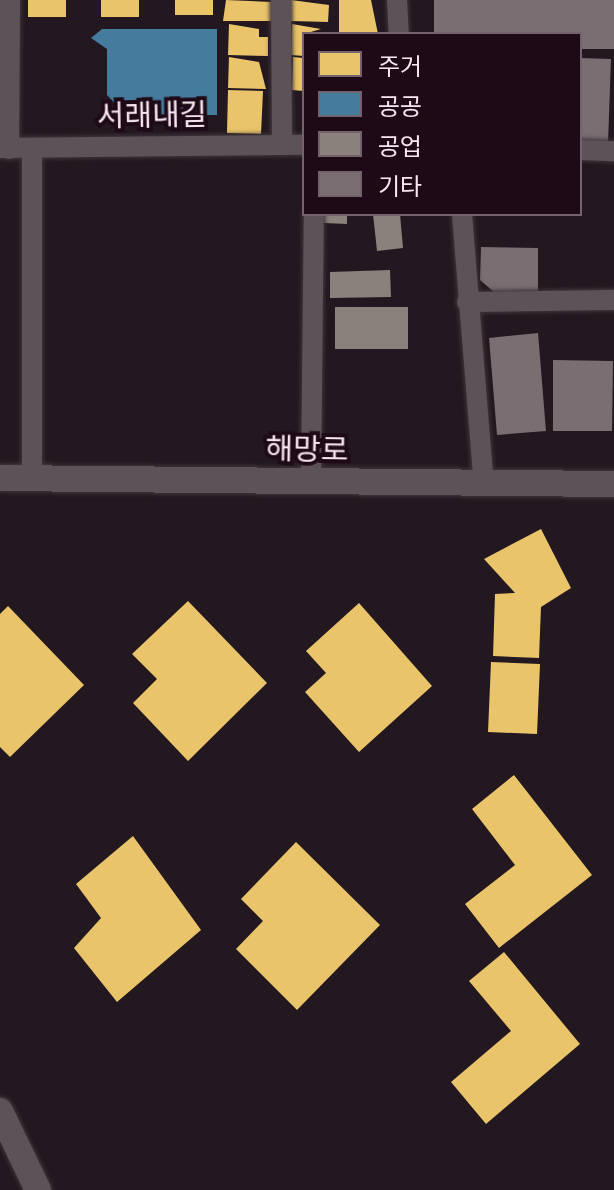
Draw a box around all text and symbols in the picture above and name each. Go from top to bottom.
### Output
legend [302,32,582,216]
text: 주거 [378,52,422,81]
text: 공공 [378,92,422,121]
street label: 서래내길 [96,97,208,135]
text: 공업 [378,132,422,161]
text: 기타 [378,172,422,201]
street label: 해망로 [265,431,349,469]

